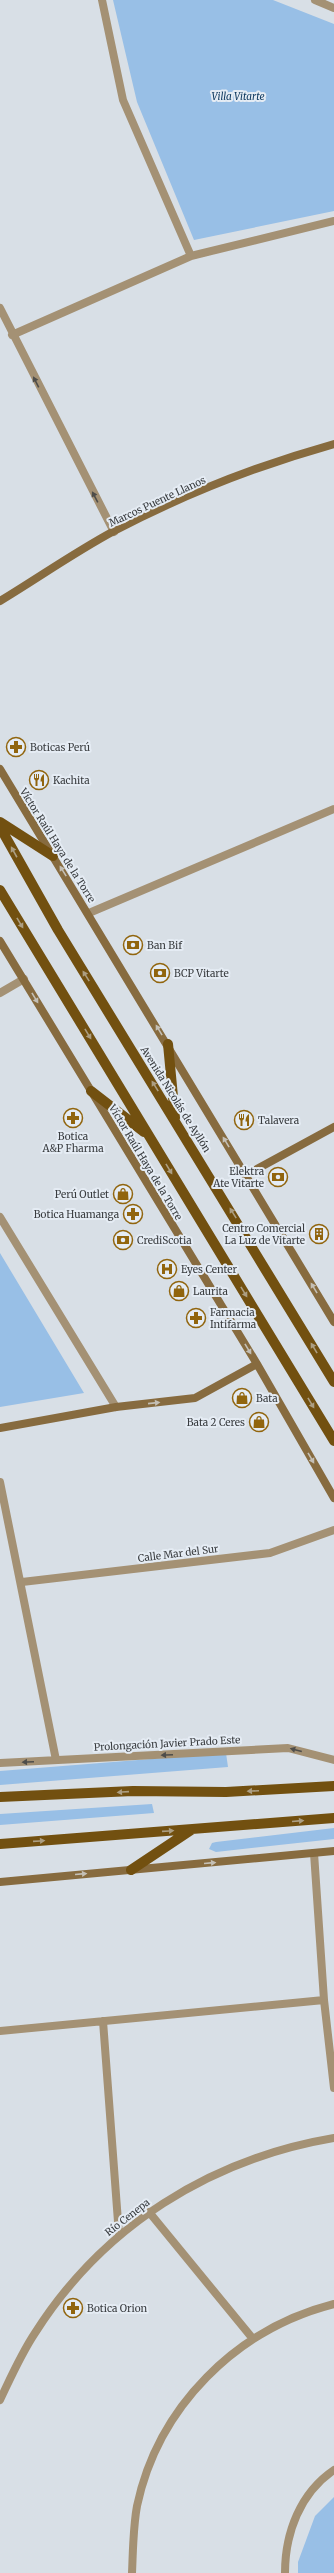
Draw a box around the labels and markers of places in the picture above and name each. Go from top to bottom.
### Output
pharmacy icon: Boticas Perú [5,736,27,758]
place label: Boticas Perú [30,741,90,754]
restaurant icon: Kachita [28,769,50,791]
place label: Kachita [53,774,90,787]
bank icon: Ban Bif [122,934,144,956]
place label: Ban Bif [147,939,183,952]
bank icon: BCP Vitarte [149,962,171,984]
place label: BCP Vitarte [174,967,229,980]
pharmacy icon: Botica A&P Fharma [62,1107,84,1129]
restaurant icon: Talavera [233,1109,255,1131]
place label: Talavera [258,1114,300,1127]
place label: Botica A&P Fharma [42,1130,104,1155]
place label: Elektra Ate Vitarte [212,1165,265,1190]
bank icon: Elektra Ate Vitarte [267,1166,289,1188]
shop icon: Perú Outlet [112,1183,134,1205]
place label: Perú Outlet [55,1188,109,1201]
pharmacy icon: Botica Huamanga [122,1203,144,1225]
place label: Botica Huamanga [34,1208,120,1221]
place label: Centro Comercial La Luz de Vitarte [222,1222,305,1247]
building icon: Centro Comercial La Luz de Vitarte [308,1223,330,1245]
bank icon: CrediScotia [112,1229,134,1251]
place label: CrediScotia [137,1234,192,1247]
hospital icon: Eyes Center [156,1258,178,1280]
place label: Eyes Center [181,1263,237,1276]
shop icon: Laurita [168,1280,190,1302]
place label: Laurita [193,1285,229,1298]
place label: Farmacia Intifarma [210,1306,257,1331]
pharmacy icon: Farmacia Intifarma [185,1307,207,1329]
shop icon: Bata [231,1387,253,1409]
place label: Bata [256,1392,278,1405]
shop icon: Bata 2 Ceres [248,1411,270,1433]
place label: Bata 2 Ceres [187,1416,245,1429]
pharmacy icon: Botica Orion [62,2297,84,2319]
place label: Botica Orion [87,2302,147,2315]

